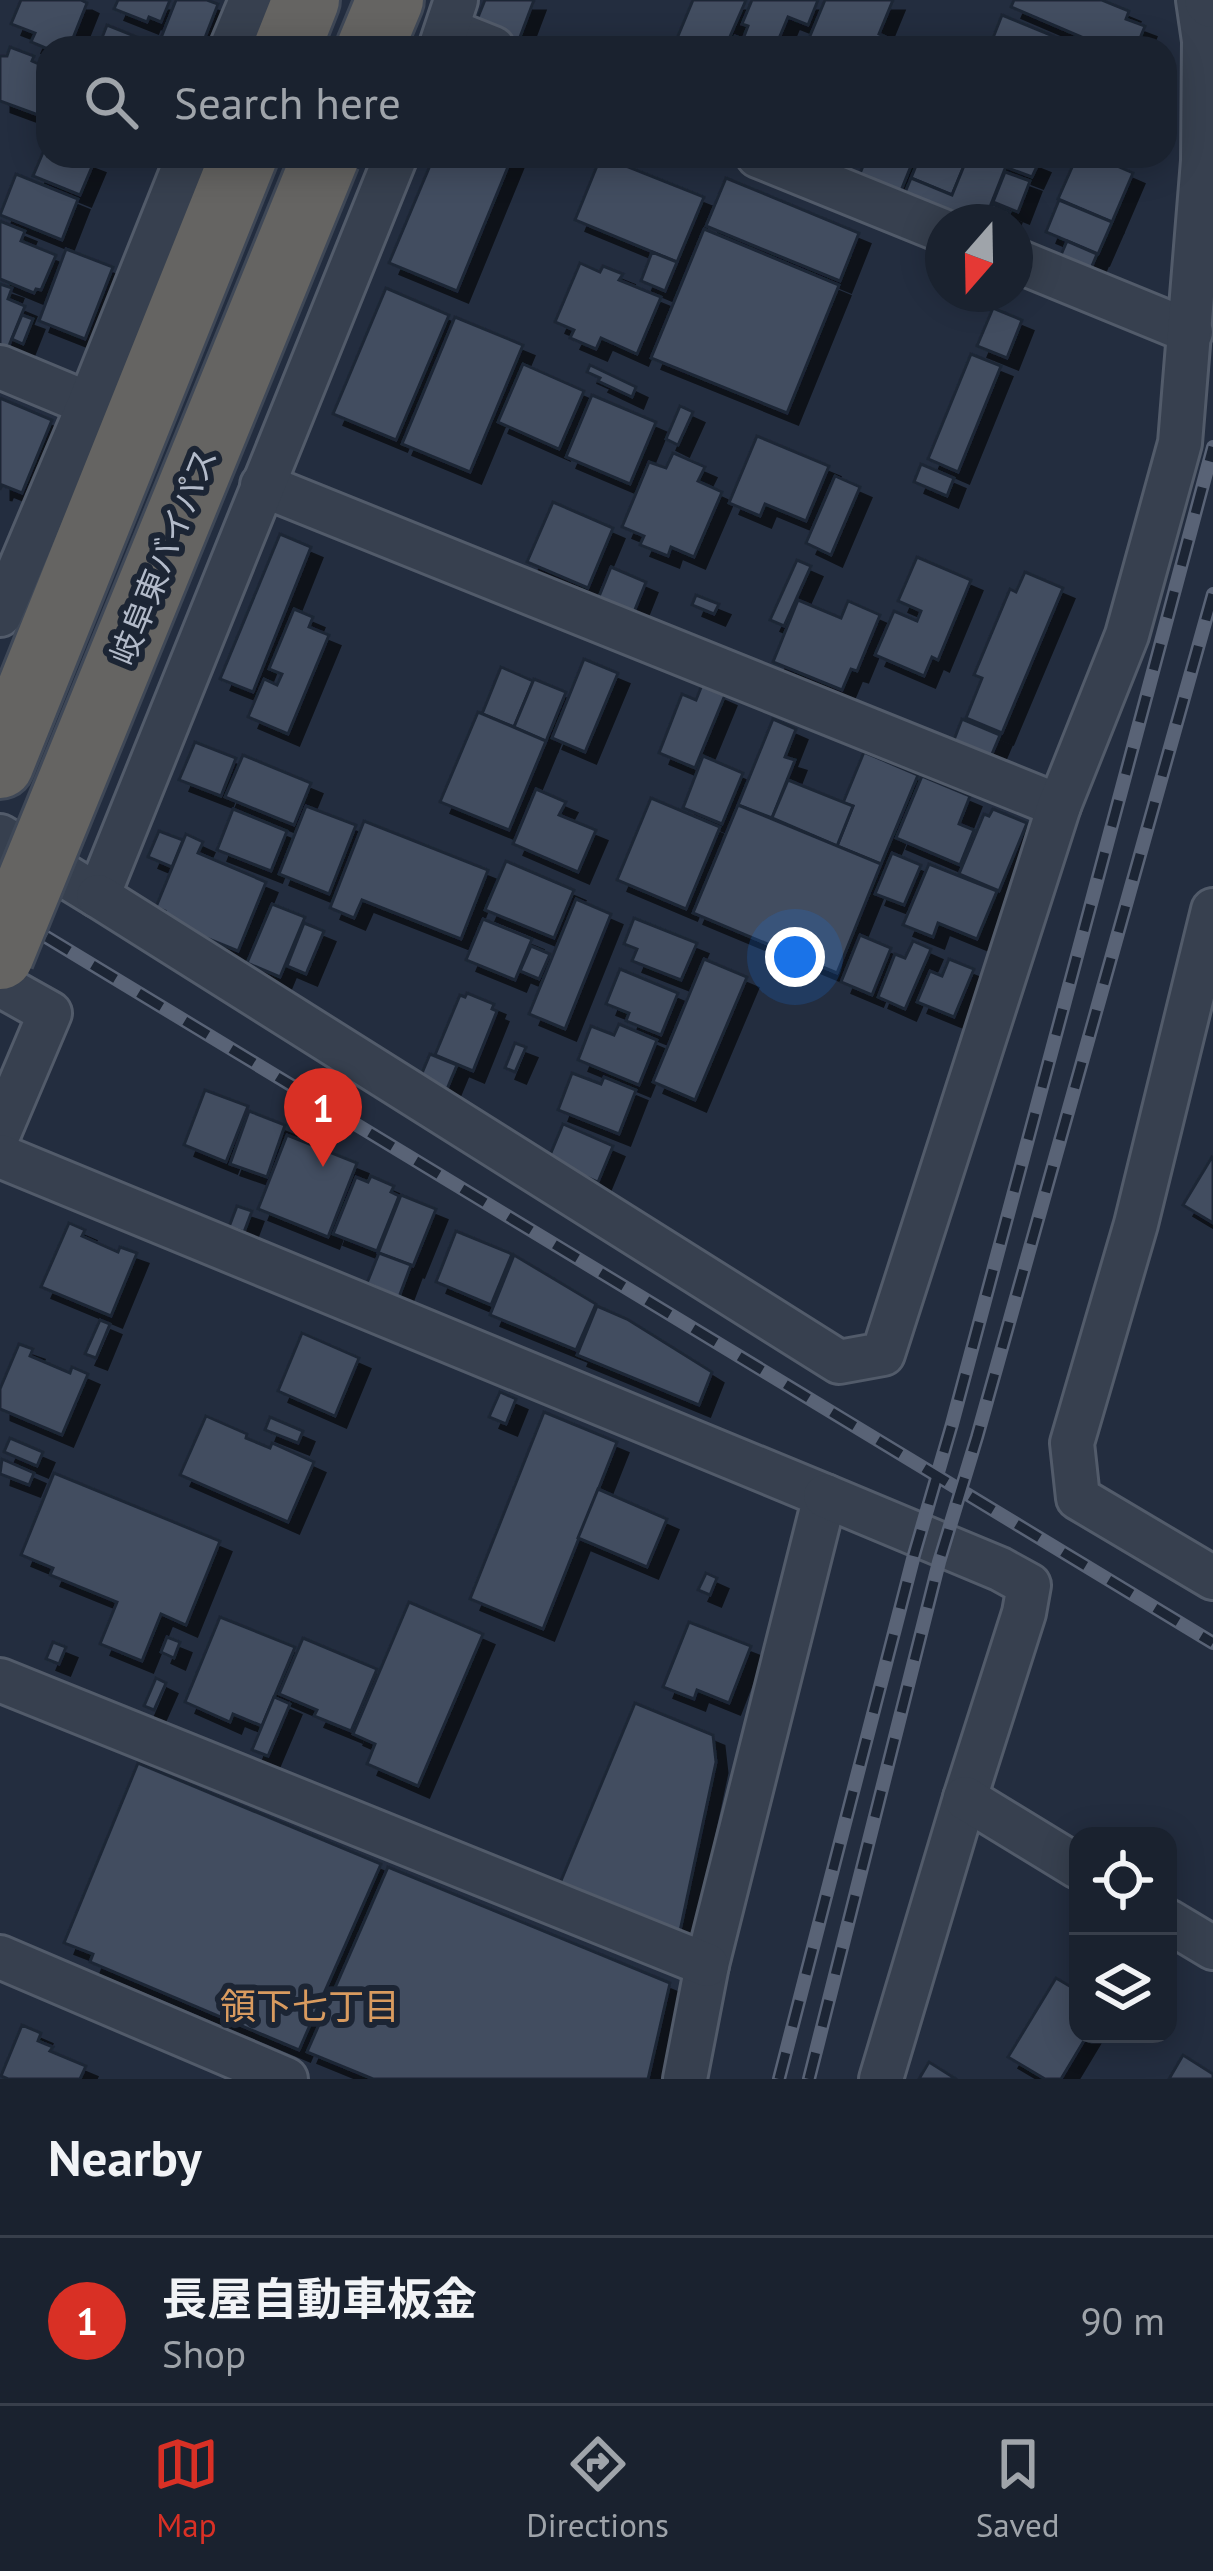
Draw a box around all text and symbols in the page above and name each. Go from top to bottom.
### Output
search box [36,36,1177,168]
icon: search [78,69,144,135]
text: Search here [174,73,401,131]
north arrow [925,204,1033,312]
street label: 岐阜東バイパス [100,441,226,671]
your location [765,927,825,987]
pin: 1 [284,1068,362,1167]
map controls [1069,1827,1177,2043]
button: locate [1069,1827,1177,1935]
button: layers [1069,1935,1177,2043]
district label: 領下七丁目 [220,1982,400,2029]
text: Nearby [48,2124,202,2190]
text: 長屋自動車板金 [162,2269,477,2327]
text: 1 [76,2295,98,2346]
text: 90 m [1080,2295,1165,2346]
text: Shop [162,2328,246,2379]
tab: Map [153,2431,219,2546]
tab: Directions [526,2431,669,2546]
tab: Saved [976,2431,1060,2546]

